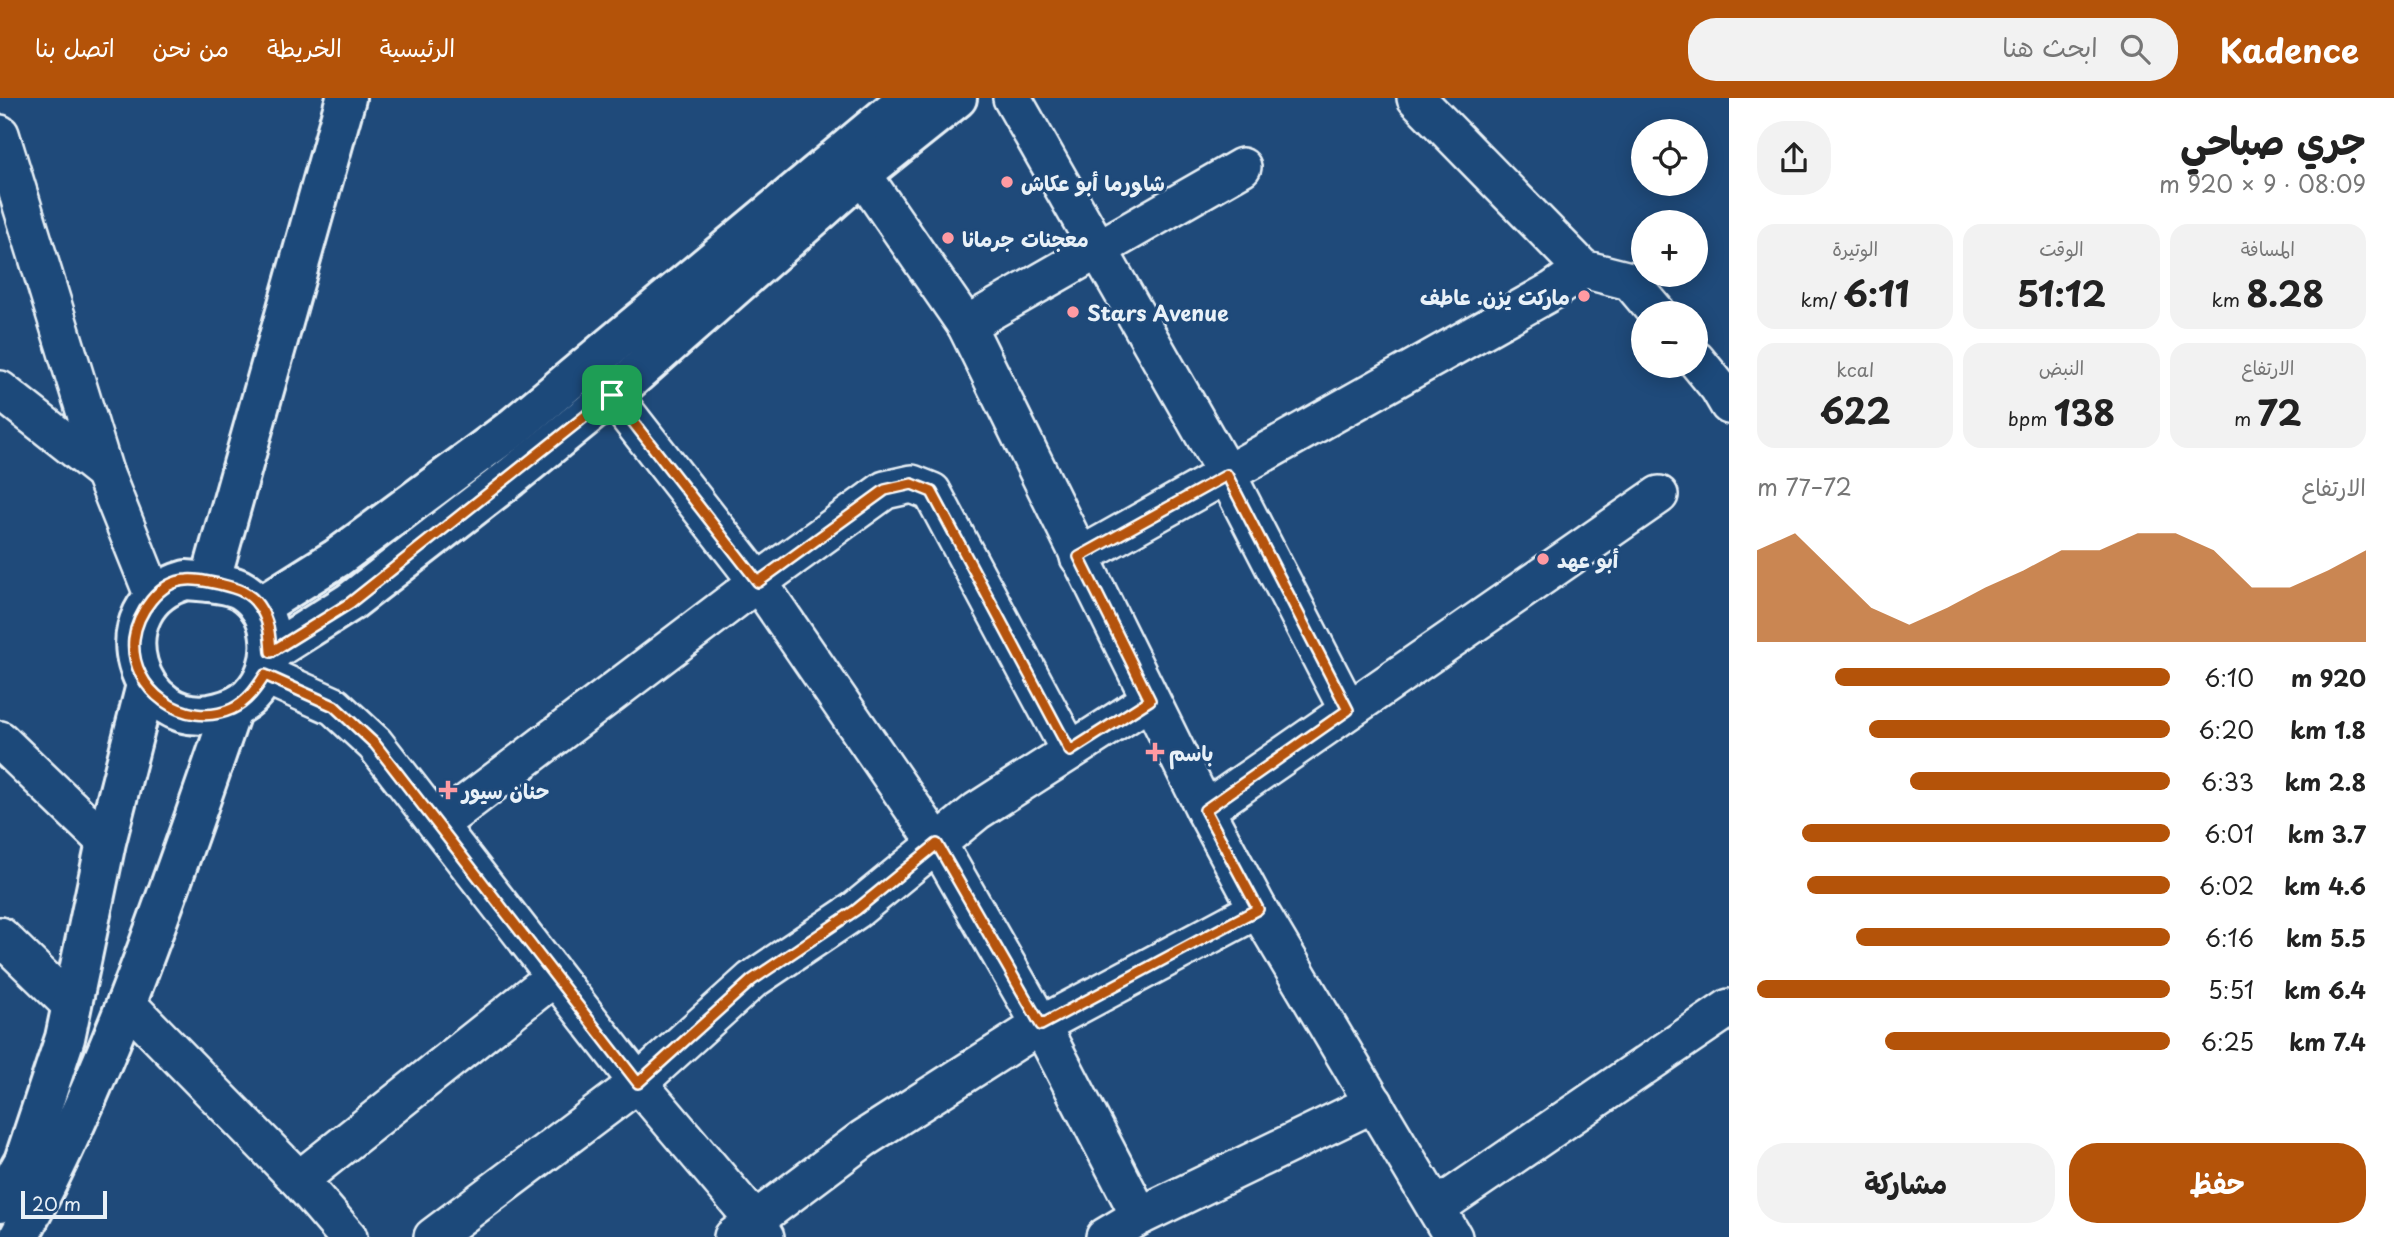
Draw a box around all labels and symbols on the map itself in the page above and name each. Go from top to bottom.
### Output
place label: شاورما أبو عكاش [1021,166,1165,198]
marker: شاورما أبو عكاش [999,174,1015,190]
place label: معجنات جرمانا [962,222,1089,254]
marker: معجنات جرمانا [940,230,956,246]
place label: ماركت يزن. عاطف [1420,280,1570,312]
marker: ماركت يزن. عاطف [1576,288,1592,304]
place label: Stars Avenue [1087,296,1229,328]
marker: Stars Avenue [1065,304,1081,320]
pin [582,365,642,425]
place label: أبو عهد [1557,543,1619,575]
marker: أبو عهد [1535,551,1551,567]
place label: باسم [1169,736,1213,770]
marker: باسم [1147,744,1163,760]
place label: حنان سيور [460,774,549,806]
marker: حنان سيور [440,782,456,798]
scale bar [21,1188,107,1220]

